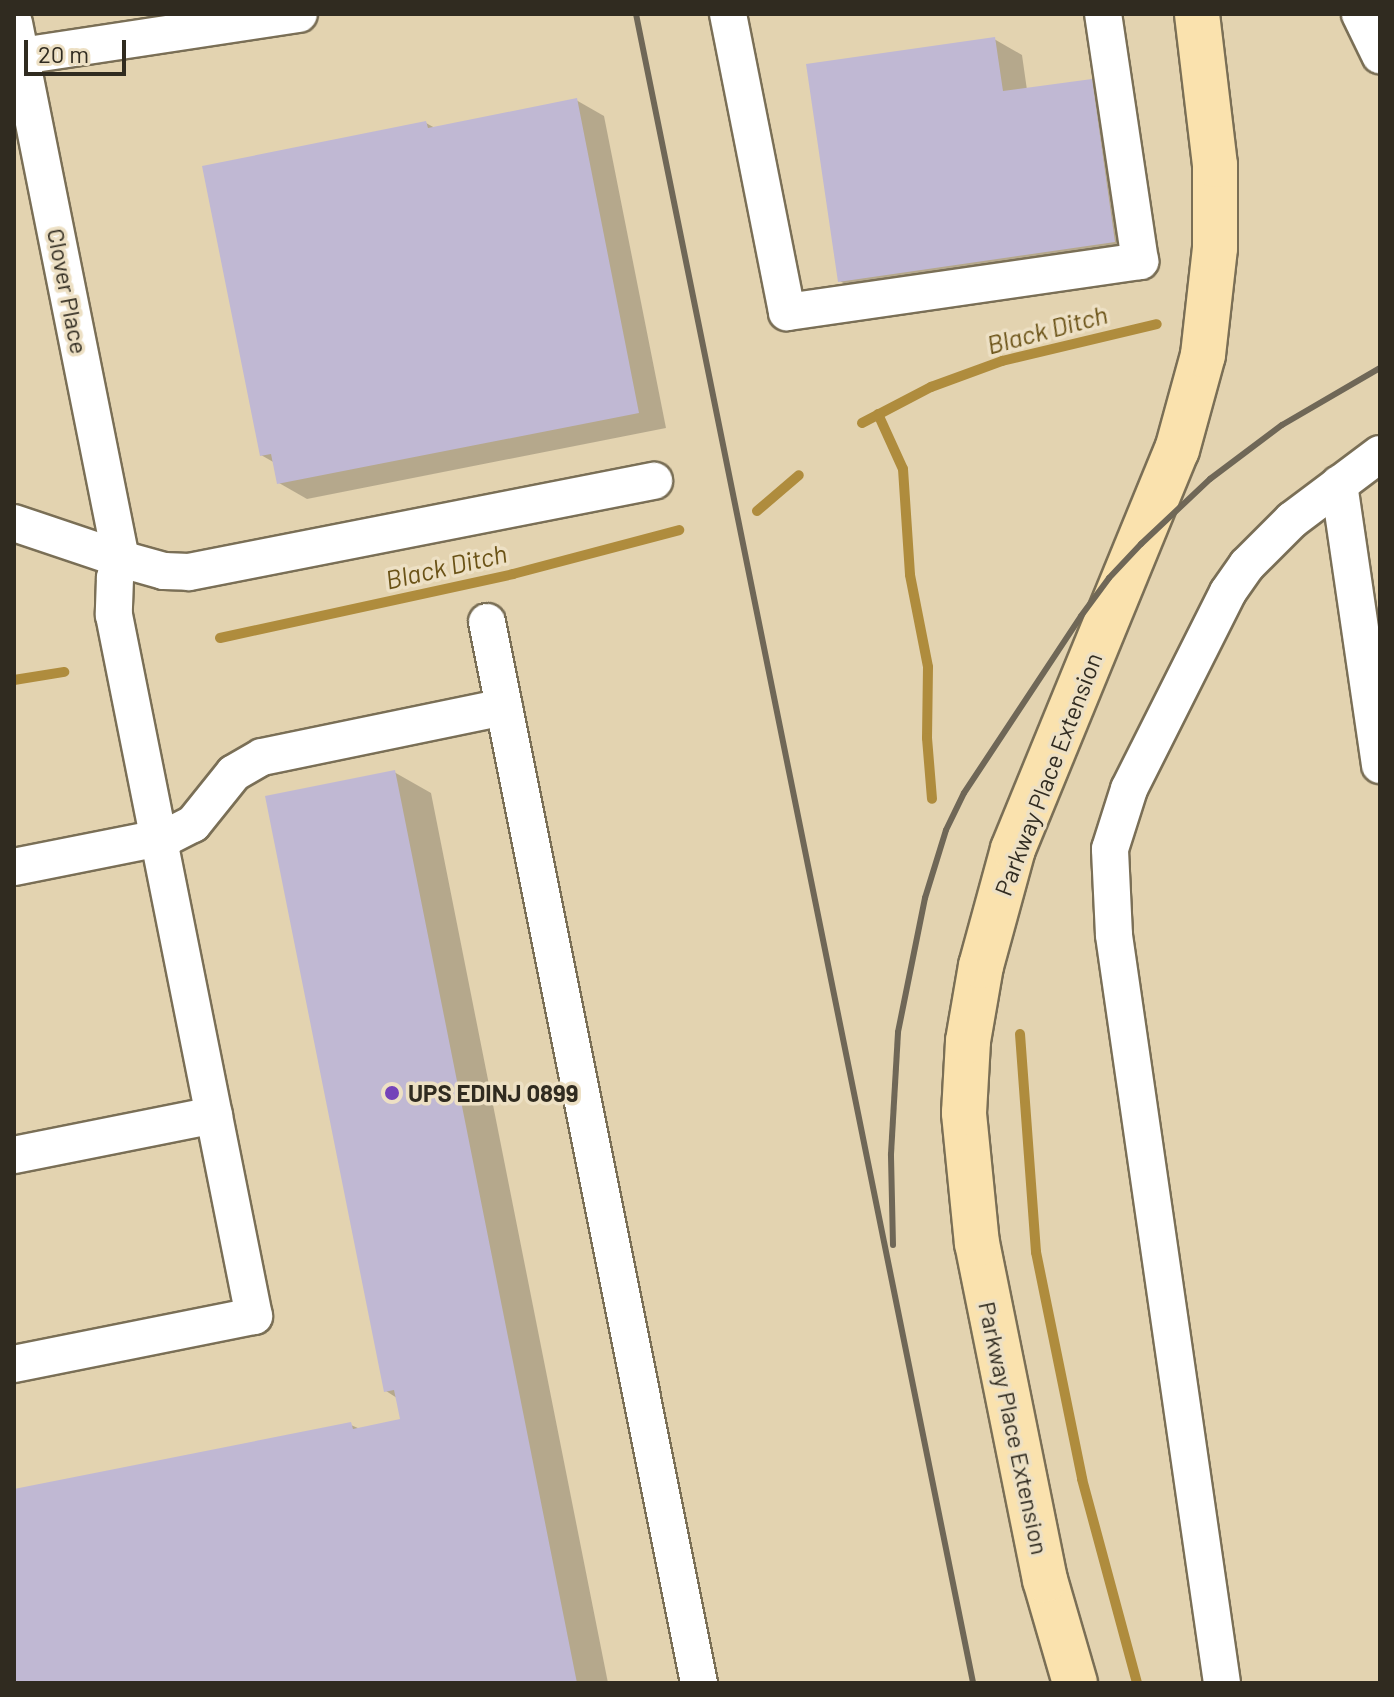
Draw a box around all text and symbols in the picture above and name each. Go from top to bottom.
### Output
scale bar [28,24,130,74]
text: 20 m [38,39,89,68]
street label: Clover Place [42,226,94,356]
water label: Black Ditch [983,298,1111,360]
water label: Black Ditch [382,537,510,595]
street label: Parkway Place Extension [988,648,1108,900]
place label: UPS EDINJ 0899 [408,1079,579,1107]
marker: UPS EDINJ 0899 [383,1084,401,1102]
street label: Parkway Place Extension [973,1299,1055,1557]

